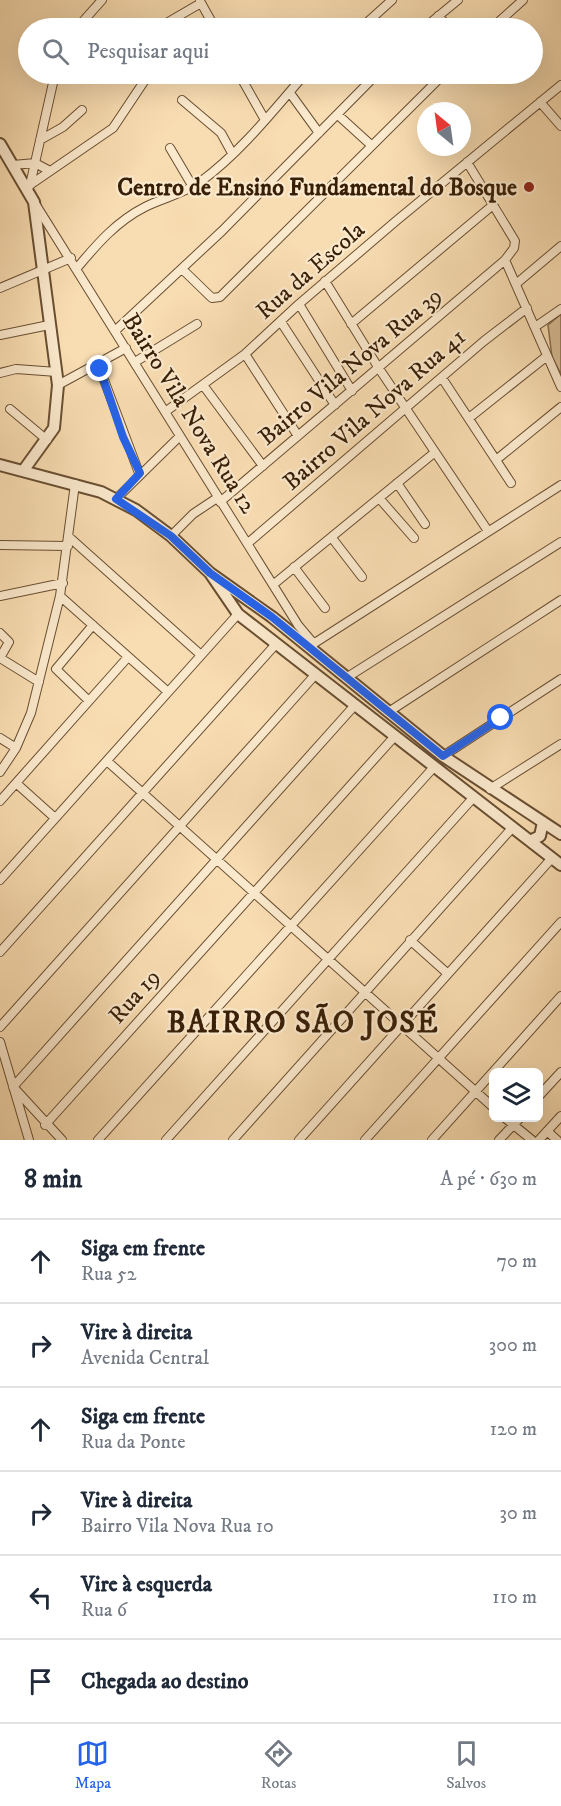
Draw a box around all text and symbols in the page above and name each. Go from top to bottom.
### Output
search box [18,18,543,84]
icon: search [39,35,72,68]
text: Pesquisar aqui [87,38,209,65]
north arrow [417,102,471,156]
place label: Centro de Ensino Fundamental do Bosque [117,173,517,203]
marker: Centro de Ensino Fundamental do Bosque [522,180,536,194]
street label: Rua da Escola [250,215,372,326]
street label: Bairro Vila Nova Rua 39 [253,281,449,452]
street label: Bairro Vila Nova Rua 12 [115,308,263,519]
street label: Bairro Vila Nova Rua 41 [277,322,472,497]
route end [86,355,112,381]
route start [487,704,513,730]
street label: Rua 19 [102,963,167,1030]
district label: BAIRRO SÃO JOSÉ [167,1002,439,1042]
map controls [489,1068,543,1122]
button: layers [489,1068,543,1122]
text: 8 min [24,1163,82,1196]
text: A pé · 630 m [440,1167,537,1192]
text: Siga em frente [81,1235,205,1262]
icon: ahead [24,1245,57,1278]
text: 70 m [496,1249,537,1274]
text: Rua 52 [81,1262,137,1287]
text: Vire à direita [81,1319,192,1346]
icon: right [24,1329,57,1362]
text: 300 m [489,1333,537,1358]
text: Avenida Central [81,1346,209,1371]
text: Siga em frente [81,1403,205,1430]
icon: ahead [24,1413,57,1446]
text: 120 m [490,1417,537,1442]
text: Rua da Ponte [81,1430,186,1455]
text: Vire à direita [81,1487,192,1514]
icon: right [24,1497,57,1530]
text: 30 m [499,1501,537,1526]
text: Bairro Vila Nova Rua 10 [81,1514,274,1539]
text: Vire à esquerda [81,1571,212,1598]
icon: left [24,1581,57,1614]
text: 110 m [492,1585,537,1610]
text: Rua 6 [81,1598,127,1623]
icon: arrive [24,1665,57,1698]
text: Chegada ao destino [81,1668,248,1695]
tab: Mapa [75,1737,111,1793]
tab: Rotas [261,1737,296,1793]
tab: Salvos [446,1737,486,1793]

